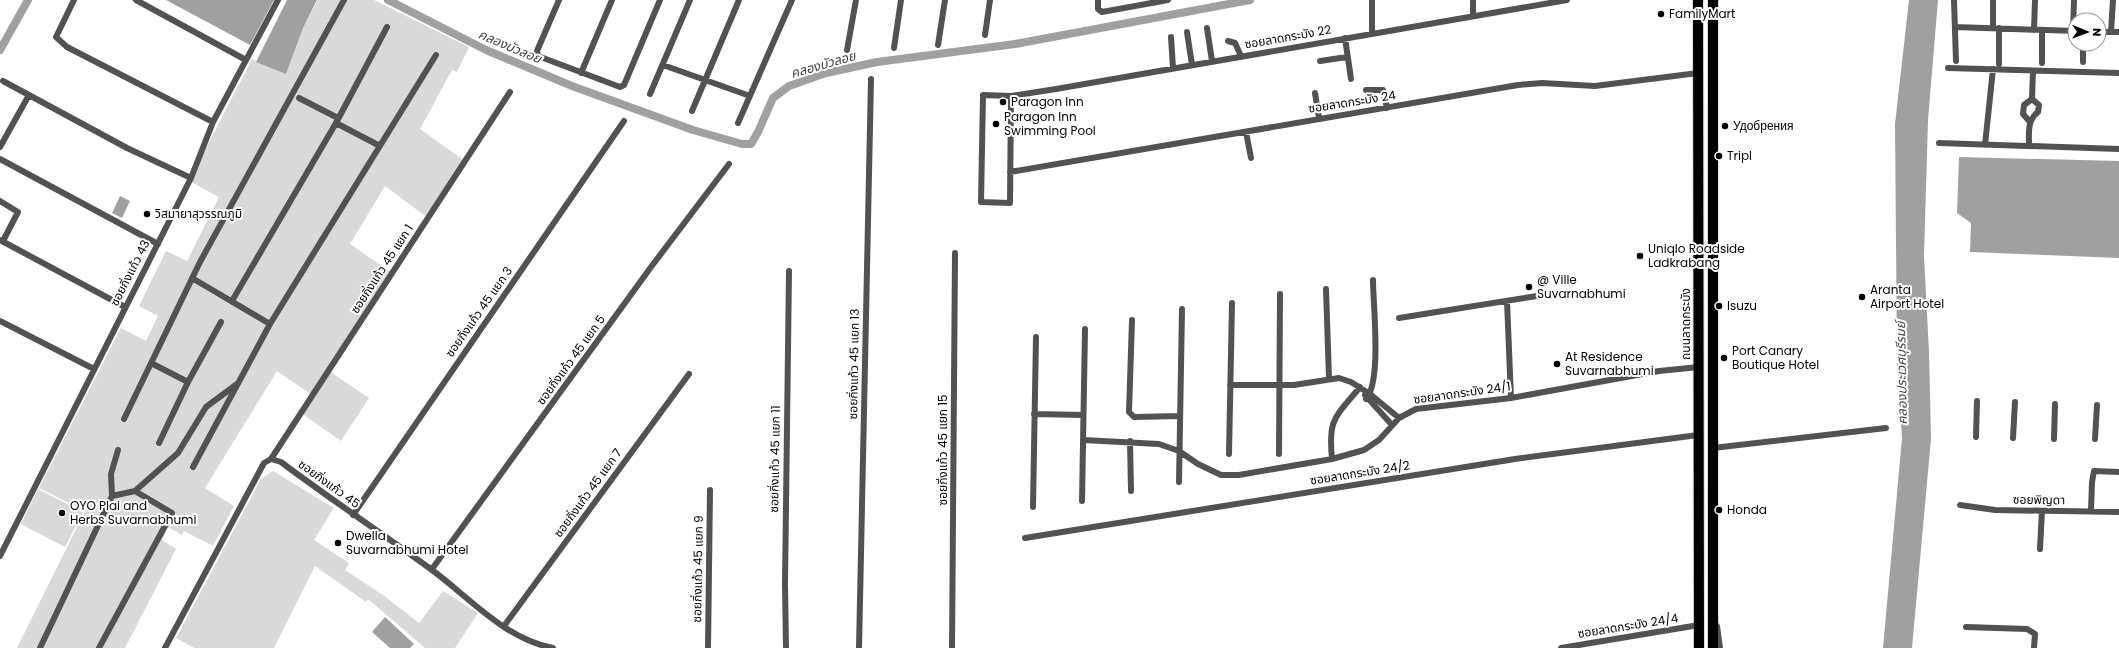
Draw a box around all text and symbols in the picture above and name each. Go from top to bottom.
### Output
place label: FamilyMart [1669,5,1735,22]
marker: FamilyMart [1656,9,1666,19]
north arrow [2067,12,2107,52]
street label: ซอยลาดกระบัง 22 [1243,21,1333,52]
water label: คลองบัวลอย [475,25,545,69]
text: N [2089,28,2105,36]
water label: คลองบัวลอย [788,46,859,83]
street label: ซอยลาดกระบัง 24 [1307,86,1397,117]
place label: Paragon Inn [1011,93,1084,110]
marker: Paragon Inn [998,97,1008,107]
place label: Paragon Inn Swimming Pool [1004,108,1096,139]
place label: Удобрения [1733,117,1793,134]
marker: Paragon Inn Swimming Pool [991,119,1001,129]
marker: Удобрения [1720,121,1730,131]
place label: Tripl [1727,147,1752,164]
marker: Tripl [1714,151,1724,161]
place label: วิสมายาสุวรรณภูมิ [154,205,242,222]
marker: วิสมายาสุวรรณภูมิ [142,209,152,219]
street label: ซอยกิ่งแก้ว 45 แยก 1 [346,221,417,317]
street label: ซอยกิ่งแก้ว 43 [106,237,153,309]
place label: Uniqlo Roadside Ladkrabang [1648,240,1745,271]
marker: Uniqlo Roadside Ladkrabang [1635,251,1645,261]
street label: ซอยกิ่งแก้ว 45 แยก 3 [441,263,516,360]
place label: @ Ville Suvarnabhumi [1537,271,1626,302]
place label: Aranta Airport Hotel [1870,281,1944,312]
marker: @ Ville Suvarnabhumi [1524,282,1534,292]
street label: ถนนลาดกระบัง [1677,288,1694,360]
marker: Aranta Airport Hotel [1857,292,1867,302]
place label: Isuzu [1727,297,1757,314]
marker: Isuzu [1714,301,1724,311]
street label: ซอยกิ่งแก้ว 45 แยก 13 [844,309,863,419]
street label: ซอยกิ่งแก้ว 45 แยก 5 [532,311,609,408]
water label: คลองประเวศบุรีรมย์ [1891,318,1912,425]
place label: Port Canary Boutique Hotel [1732,342,1819,373]
place label: At Residence Suvarnabhumi [1565,348,1654,379]
marker: Port Canary Boutique Hotel [1719,353,1729,363]
marker: At Residence Suvarnabhumi [1552,359,1562,369]
street label: ซอยลาดกระบัง 24/1 [1412,377,1512,408]
street label: ซอยกิ่งแก้ว 45 แยก 15 [934,394,951,506]
street label: ซอยกิ่งแก้ว 45 แยก 11 [765,405,784,513]
street label: ซอยกิ่งแก้ว 45 แยก 7 [549,444,626,541]
street label: ซอยกิ่งแก้ว 45 [295,455,364,512]
street label: ซอยลาดกระบัง 24/2 [1309,456,1411,489]
street label: ซอยพิญดา [2013,491,2065,508]
place label: OYO Plai and Herbs Suvarnabhumi [70,497,196,528]
place label: Honda [1727,501,1767,518]
marker: Honda [1714,505,1724,515]
marker: OYO Plai and Herbs Suvarnabhumi [57,508,67,518]
street label: ซอยกิ่งแก้ว 45 แยก 9 [688,515,707,623]
place label: Dwella Suvarnabhumi Hotel [346,527,469,558]
marker: Dwella Suvarnabhumi Hotel [333,538,343,548]
street label: ซอยลาดกระบัง 24/4 [1576,609,1680,642]

